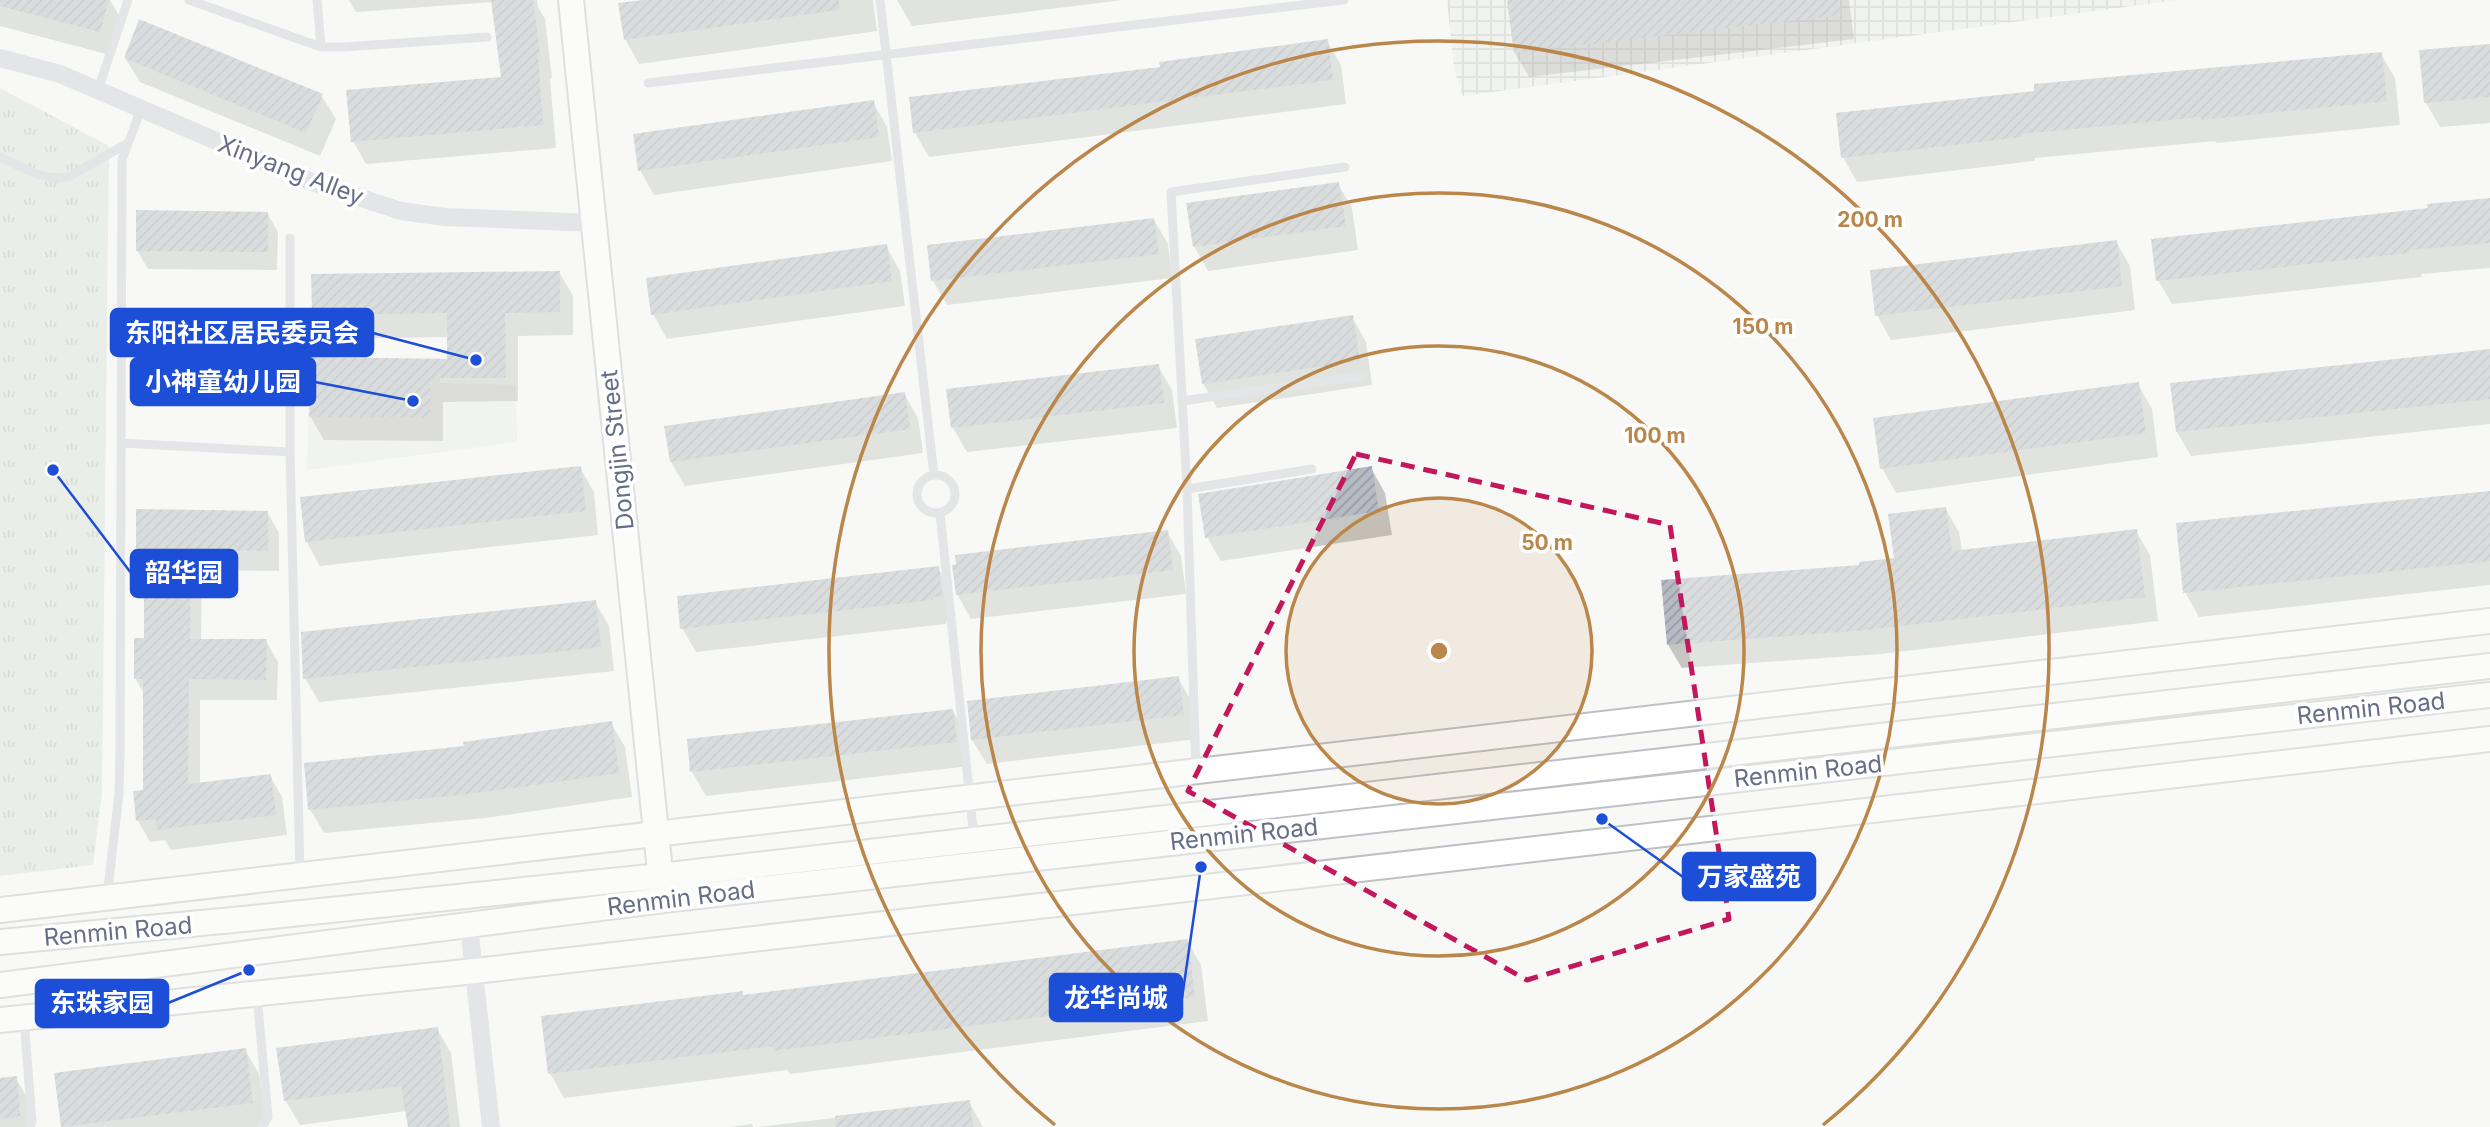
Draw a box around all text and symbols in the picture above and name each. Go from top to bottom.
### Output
street label: Xinyang Alley [214,129,368,211]
text: 200 m [1837,207,1903,232]
callout: 东阳社区居民委员会 [111,309,373,356]
text: 150 m [1733,314,1793,339]
text: 东阳社区居民委员会 [125,317,359,348]
callout: 小神童幼儿园 [131,358,315,405]
text: 小神童幼儿园 [145,366,301,397]
street label: Dongjin Street [594,368,640,532]
text: 100 m [1624,423,1686,448]
text: 50 m [1521,530,1573,555]
callout: 韶华园 [131,550,237,597]
text: 韶华园 [145,557,223,588]
centre of rings [1427,639,1451,663]
street label: Renmin Road [2295,686,2447,730]
street label: Renmin Road [1732,749,1884,793]
street label: Renmin Road [1168,812,1320,856]
callout: 万家盛苑 [1683,853,1815,900]
text: 万家盛苑 [1697,861,1801,892]
street label: Renmin Road [605,875,757,921]
street label: Renmin Road [43,910,193,952]
callout: 龙华尚城 [1050,974,1182,1021]
callout: 东珠家园 [36,980,168,1027]
text: 龙华尚城 [1064,982,1168,1013]
text: 东珠家园 [50,987,154,1018]

